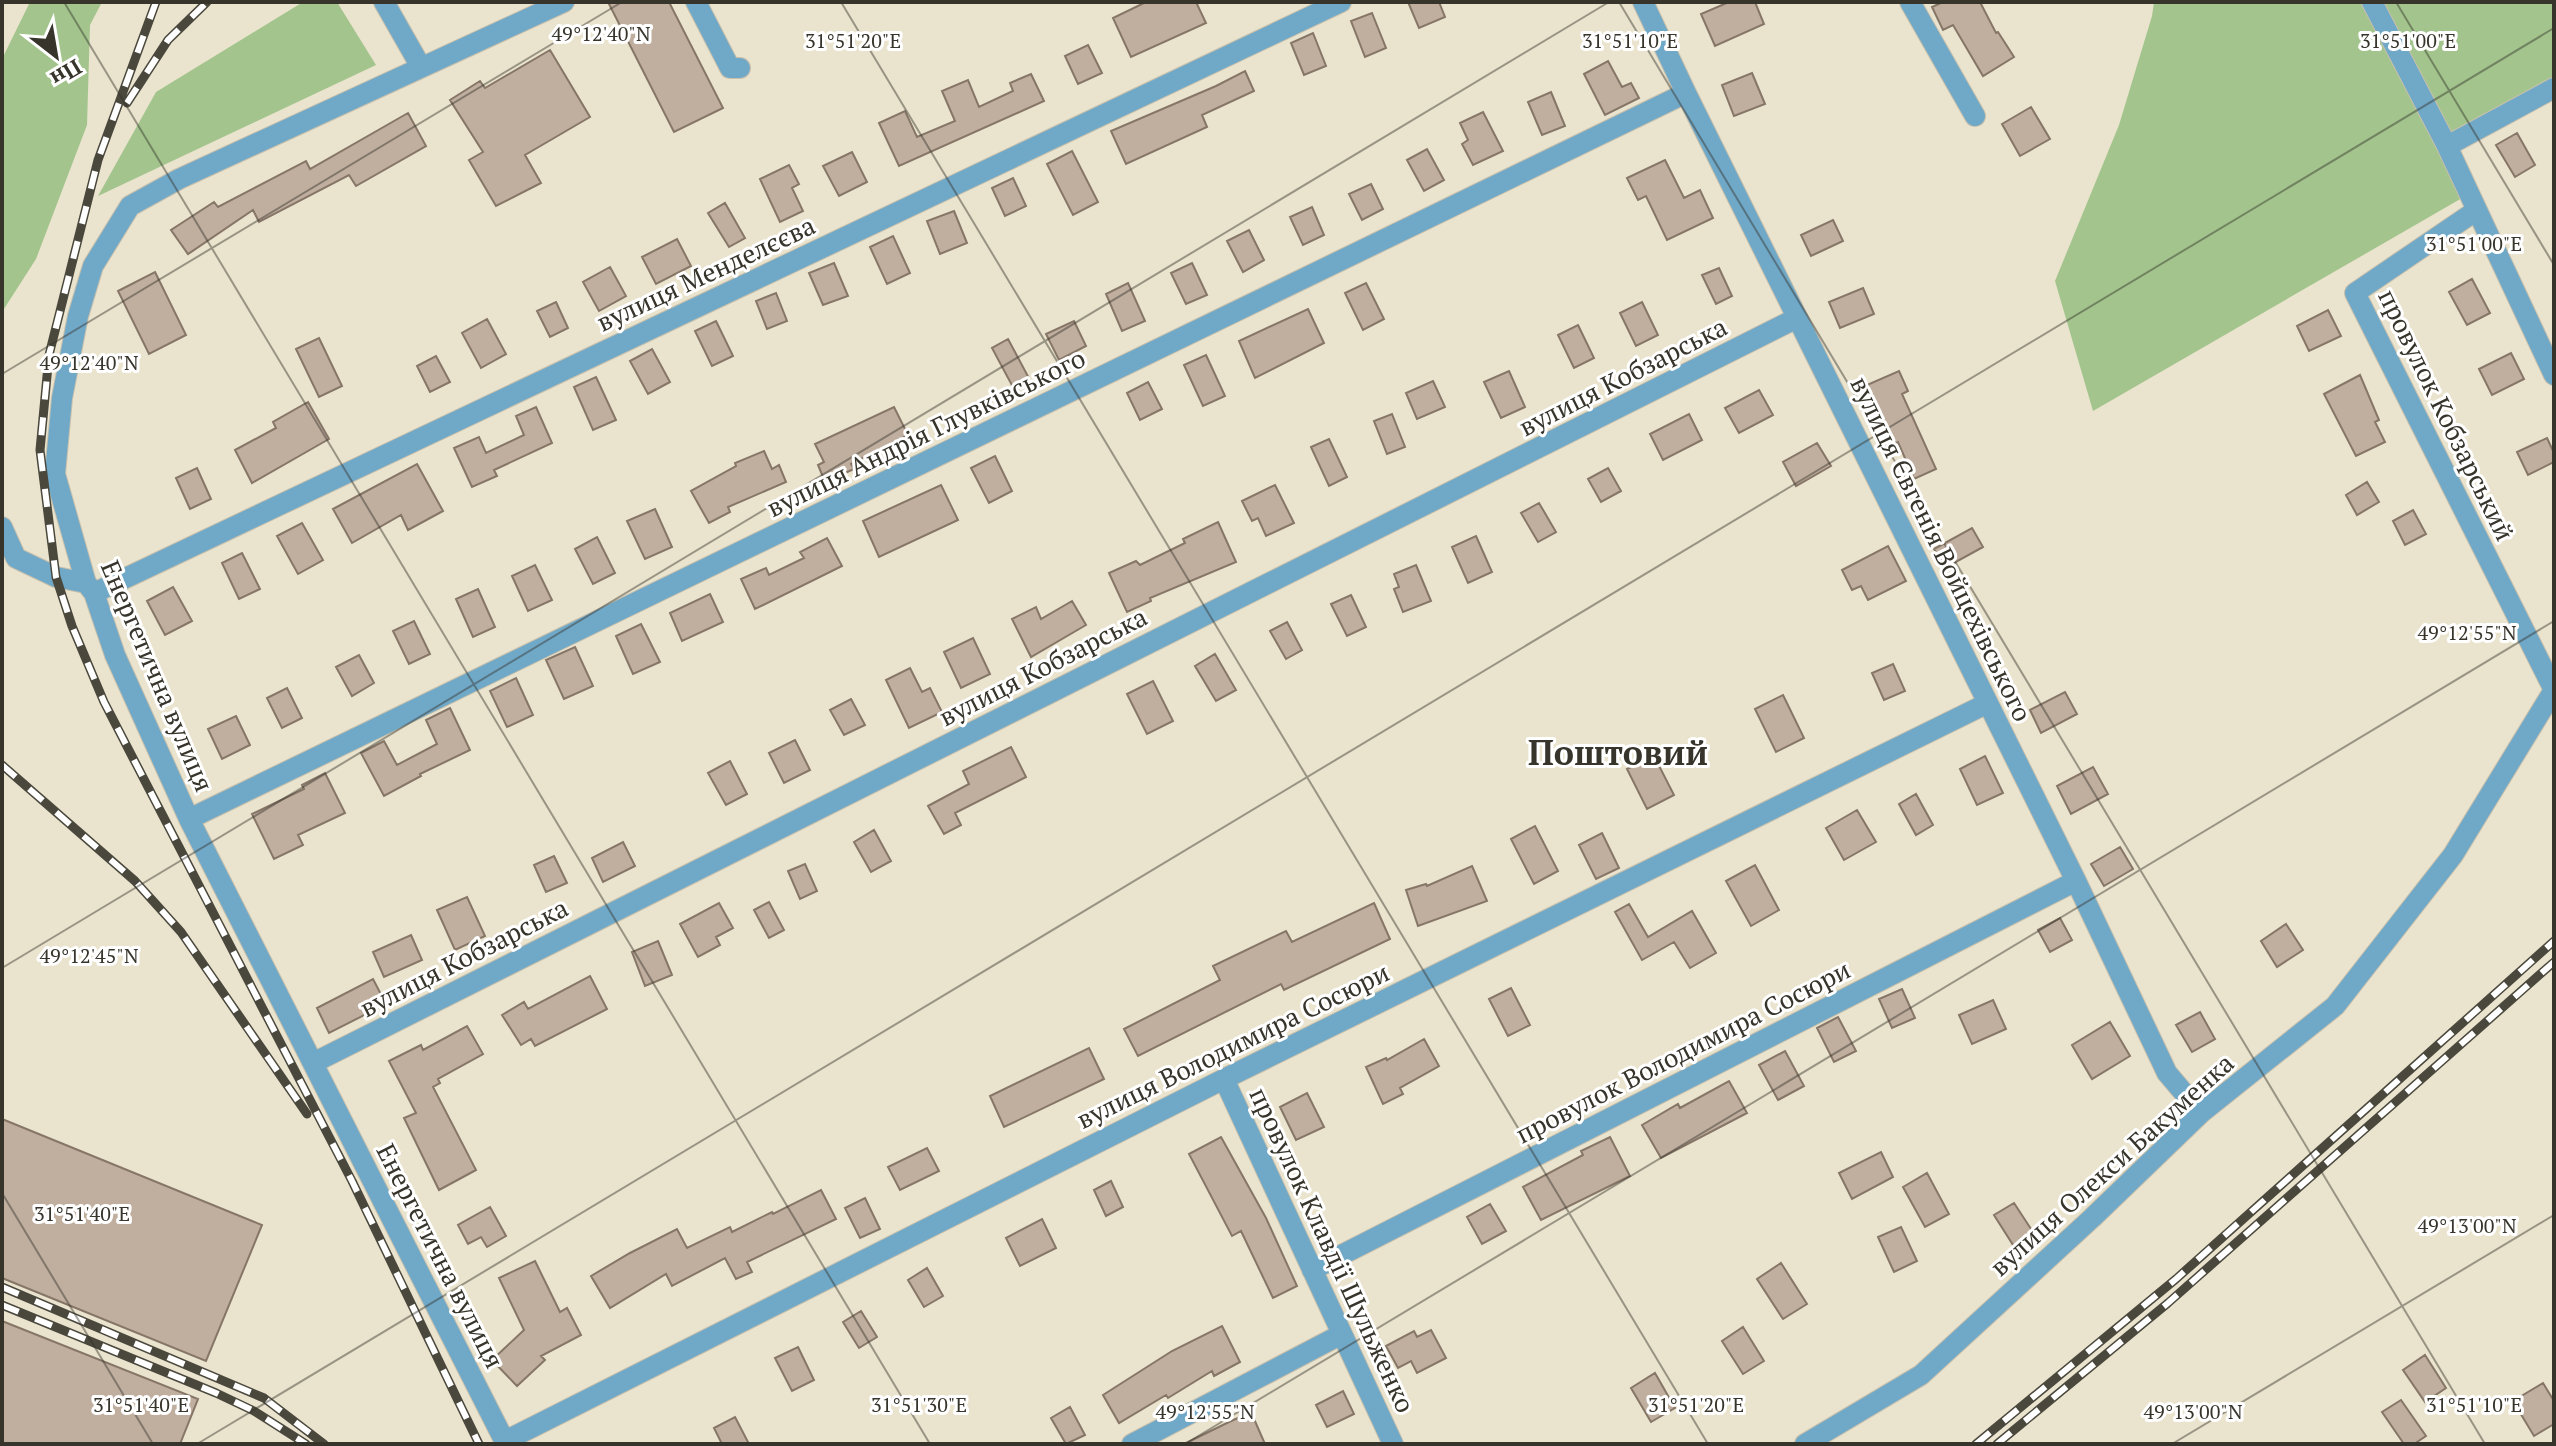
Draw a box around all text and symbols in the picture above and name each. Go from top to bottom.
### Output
north arrow [16,16,96,96]
text: 49°12'40"N [551,20,651,47]
text: 31°51'20"E [805,27,901,54]
text: 31°51'10"E [1582,27,1678,54]
text: 31°51'00"E [2360,27,2456,54]
text: Пн [46,53,87,94]
street label: вулиця Менделєєва [591,208,820,339]
text: 31°51'00"E [2426,230,2522,257]
street label: провулок Кобзарський [2371,283,2523,546]
street label: вулиця Кобзарська [1513,309,1732,443]
street label: вулиця Андрія Глувківського [761,340,1090,524]
text: 49°12'40"N [39,349,139,376]
street label: вулиця Євгенія Войцехівського [1843,370,2040,727]
street label: Енергетична вулиця [94,555,222,796]
street label: вулиця Кобзарська [933,599,1152,733]
text: 49°12'55"N [2417,619,2517,646]
district label: Поштовий [1528,730,1708,775]
street label: вулиця Кобзарська [354,890,573,1024]
text: 49°12'45"N [39,942,139,969]
street label: провулок Володимира Сосюри [1509,952,1856,1151]
street label: вулиця Володимира Сосюри [1071,955,1394,1136]
street label: вулиця Олекси Бакуменка [1982,1046,2241,1283]
street label: провулок Клавдії Шульженко [1242,1082,1423,1418]
street label: Енергетична вулиця [369,1137,512,1374]
text: 31°51'40"E [34,1200,130,1227]
text: 49°13'00"N [2417,1212,2517,1239]
text: 31°51'40"E [93,1391,189,1418]
text: 31°51'30"E [871,1391,967,1418]
text: 31°51'20"E [1648,1391,1744,1418]
text: 31°51'10"E [2426,1391,2522,1418]
text: 49°12'55"N [1155,1398,1255,1425]
text: 49°13'00"N [2143,1398,2243,1425]

